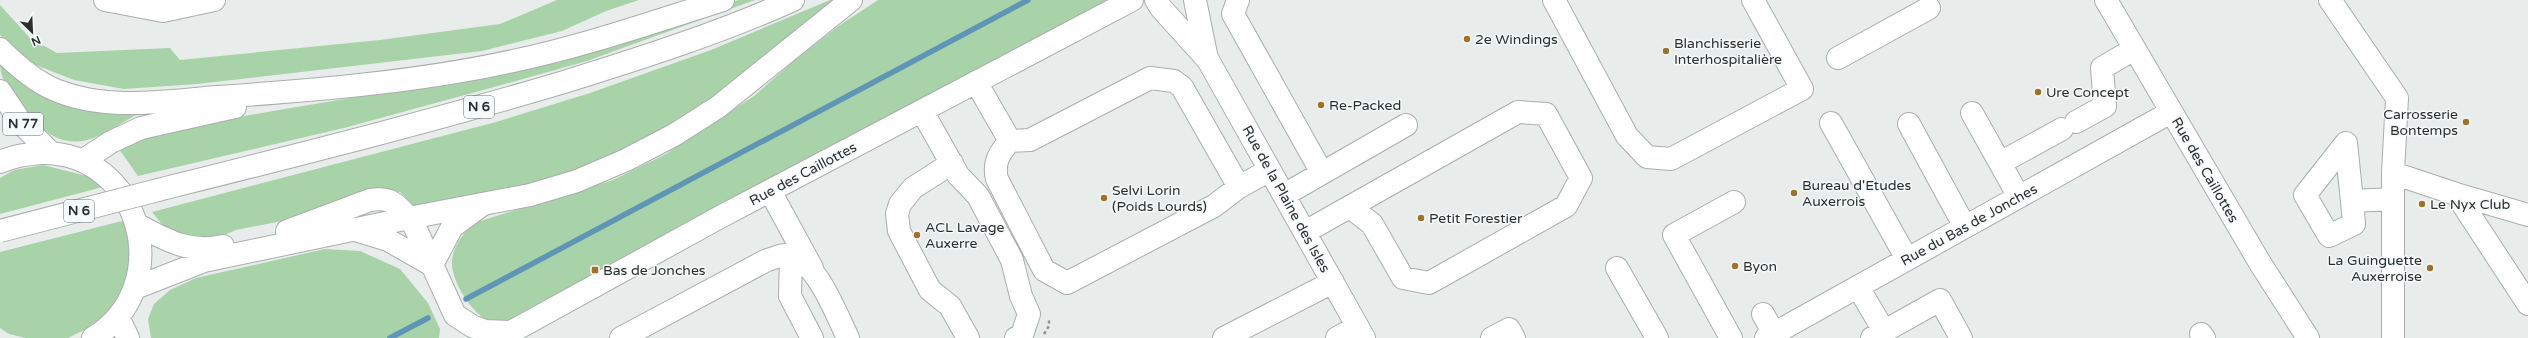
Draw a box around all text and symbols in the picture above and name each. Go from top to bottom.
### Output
north arrow [12,12,52,52]
place label: 2e Windings [1475,31,1558,48]
text: N [29,33,43,48]
marker: 2e Windings [1462,34,1472,44]
place label: Blanchisserie Interhospitalière [1674,35,1782,68]
marker: Blanchisserie Interhospitalière [1661,46,1671,56]
place label: Ure Concept [2046,84,2130,101]
marker: Ure Concept [2033,87,2043,97]
road number: N 6 [464,96,494,118]
place label: Re-Packed [1329,97,1401,114]
marker: Re-Packed [1316,100,1326,110]
place label: Carrosserie Bontemps [2383,106,2458,139]
road number: N 77 [3,113,43,135]
street label: Rue des Caillottes [2168,114,2242,226]
marker: Carrosserie Bontemps [2461,117,2471,127]
street label: Rue de la Plaine des Isles [1238,122,1334,276]
street label: Rue des Caillottes [747,138,860,209]
place label: Bureau d'Etudes Auxerrois [1802,177,1911,210]
street label: Rue du Bas de Jonches [1898,180,2041,270]
place label: Selvi Lorin (Poids Lourds) [1112,182,1207,215]
marker: Bureau d'Etudes Auxerrois [1789,188,1799,198]
marker: Selvi Lorin (Poids Lourds) [1099,193,1109,203]
place label: Le Nyx Club [2430,196,2510,213]
marker: Le Nyx Club [2417,199,2427,209]
road number: N 6 [64,200,94,222]
place label: Petit Forestier [1429,210,1523,227]
marker: Petit Forestier [1416,213,1426,223]
place label: ACL Lavage Auxerre [925,219,1005,252]
marker: ACL Lavage Auxerre [912,230,922,240]
place label: La Guinguette Auxerroise [2327,252,2422,285]
place label: Byon [1743,258,1777,275]
marker: Byon [1730,261,1740,271]
place label: Bas de Jonches [603,262,706,279]
marker: La Guinguette Auxerroise [2425,263,2435,273]
marker: Bas de Jonches [590,265,600,275]

